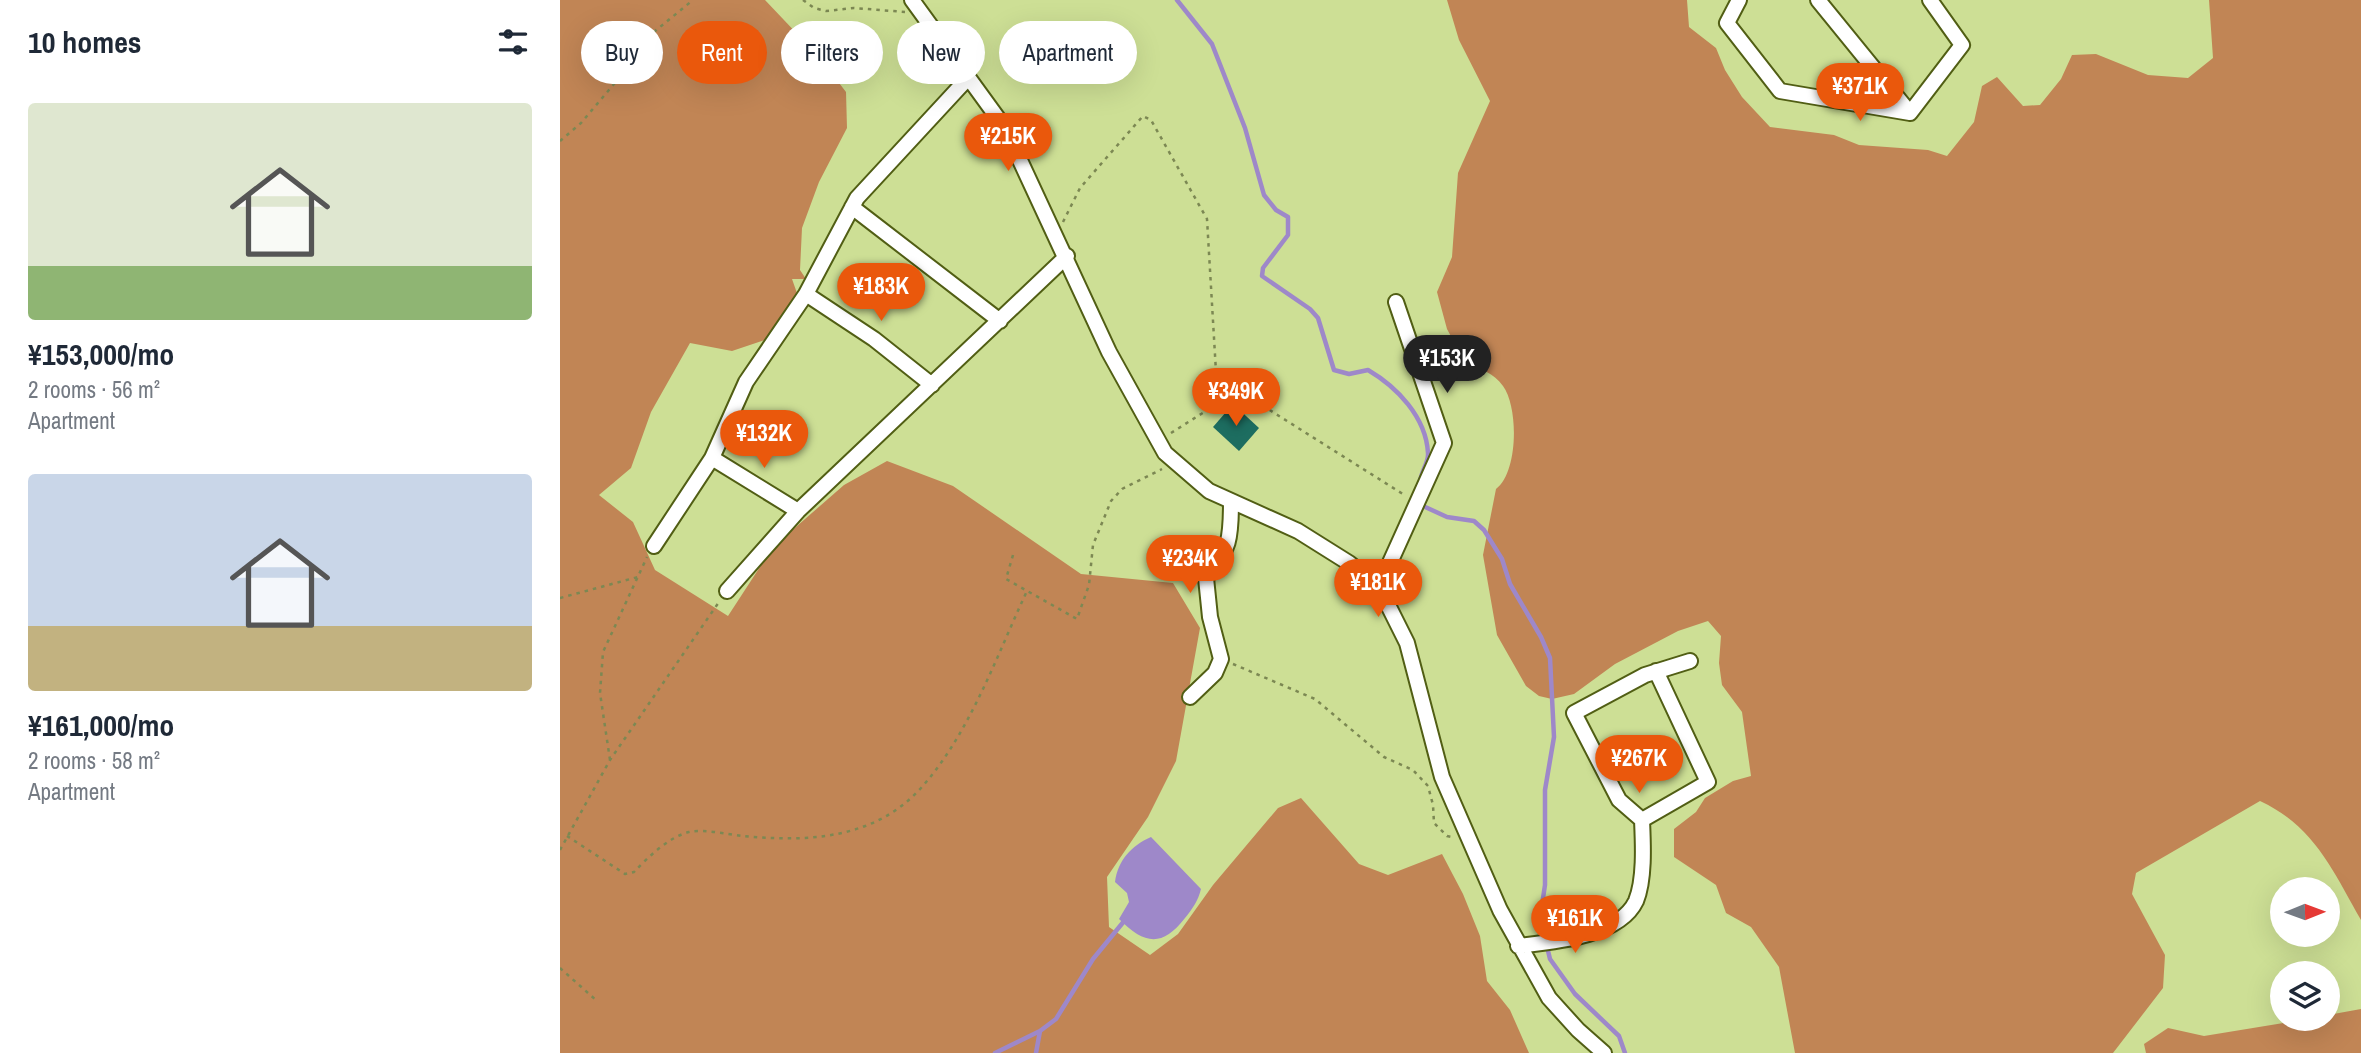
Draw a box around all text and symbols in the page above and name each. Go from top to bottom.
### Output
chip: Buy [581,21,663,84]
chip: Rent [677,21,767,84]
chip: Filters [781,21,883,84]
chip: New [897,21,985,84]
chip: Apartment [999,21,1137,84]
text: 10 homes [28,22,142,62]
icon: filters [494,23,532,61]
pin: ¥371K [1811,64,1909,123]
text: ¥371K [1832,70,1888,101]
pin: ¥215K [959,114,1057,173]
text: ¥215K [980,120,1036,151]
icon: home [217,149,343,275]
pin: ¥183K [832,264,930,323]
text: ¥183K [853,270,909,301]
text: ¥153,000/mo [28,334,174,374]
pin: ¥153K [1398,336,1496,395]
text: ¥153K [1419,342,1475,373]
pin: ¥349K [1187,368,1285,428]
text: 2 rooms · 56 m² [28,374,160,405]
text: ¥349K [1208,375,1264,406]
text: Apartment [28,405,115,436]
pin: ¥132K [715,410,813,470]
text: ¥132K [736,417,792,448]
icon: home [217,520,343,646]
pin: ¥234K [1141,536,1239,595]
text: ¥234K [1162,542,1218,573]
pin: ¥181K [1329,560,1427,619]
text: ¥181K [1350,566,1406,597]
text: ¥161,000/mo [28,705,174,745]
pin: ¥267K [1590,736,1688,795]
text: ¥267K [1611,742,1667,773]
text: 2 rooms · 58 m² [28,745,160,776]
text: Apartment [28,776,115,807]
north arrow [2270,877,2340,947]
map controls [2270,877,2340,1031]
pin: ¥161K [1526,895,1624,955]
text: ¥161K [1547,902,1603,933]
button: layers [2270,961,2340,1031]

